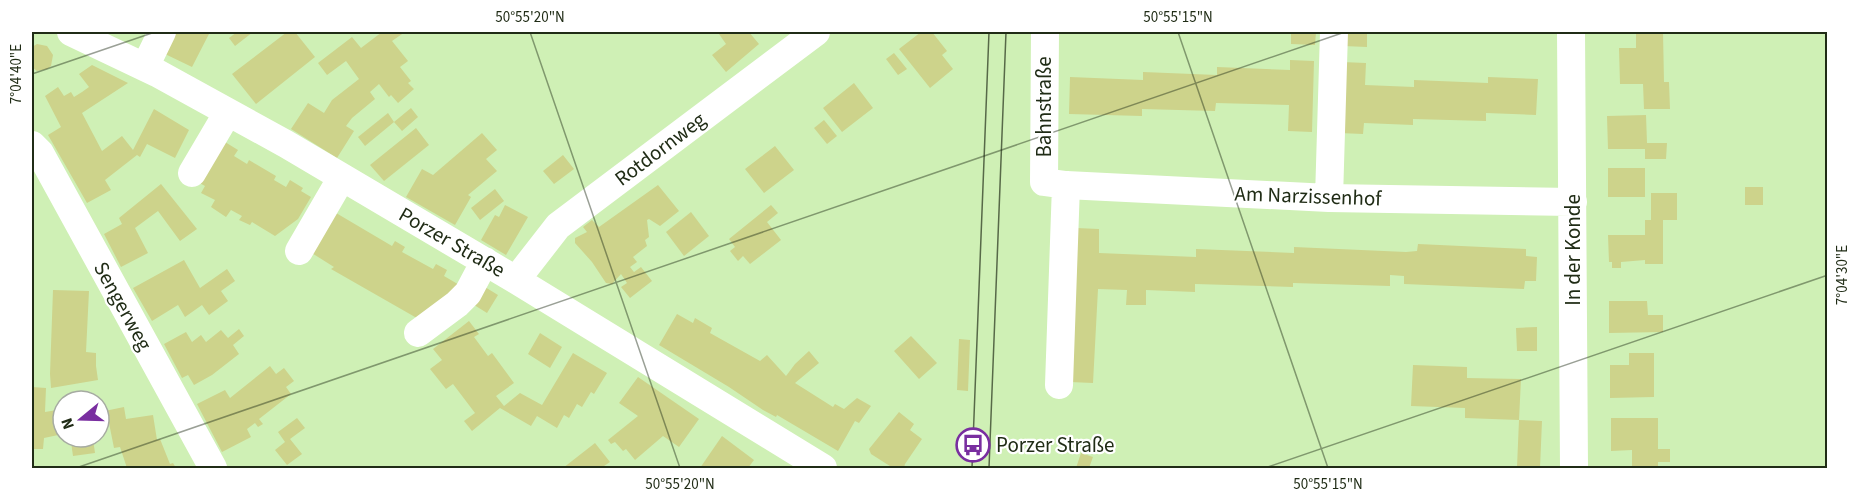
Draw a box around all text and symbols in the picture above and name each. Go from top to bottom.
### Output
text: 50°55'20"N [495,7,565,28]
text: 50°55'15"N [1143,7,1213,28]
text: 7°04'40"E [6,44,27,104]
street label: Bahnstraße [1029,56,1059,158]
street label: Rotdornweg [608,105,712,193]
street label: Am Narzissenhof [1234,178,1383,214]
street label: In der Konde [1558,194,1588,306]
street label: Porzer Straße [393,199,511,285]
text: 7°04'30"E [1832,245,1853,305]
street label: Sengerweg [86,256,160,356]
north arrow [51,389,111,449]
text: N [56,415,80,432]
bus stop icon: Porzer Straße [955,427,991,463]
place label: Porzer Straße [996,430,1114,460]
text: 50°55'20"N [645,474,715,495]
text: 50°55'15"N [1293,474,1363,495]

